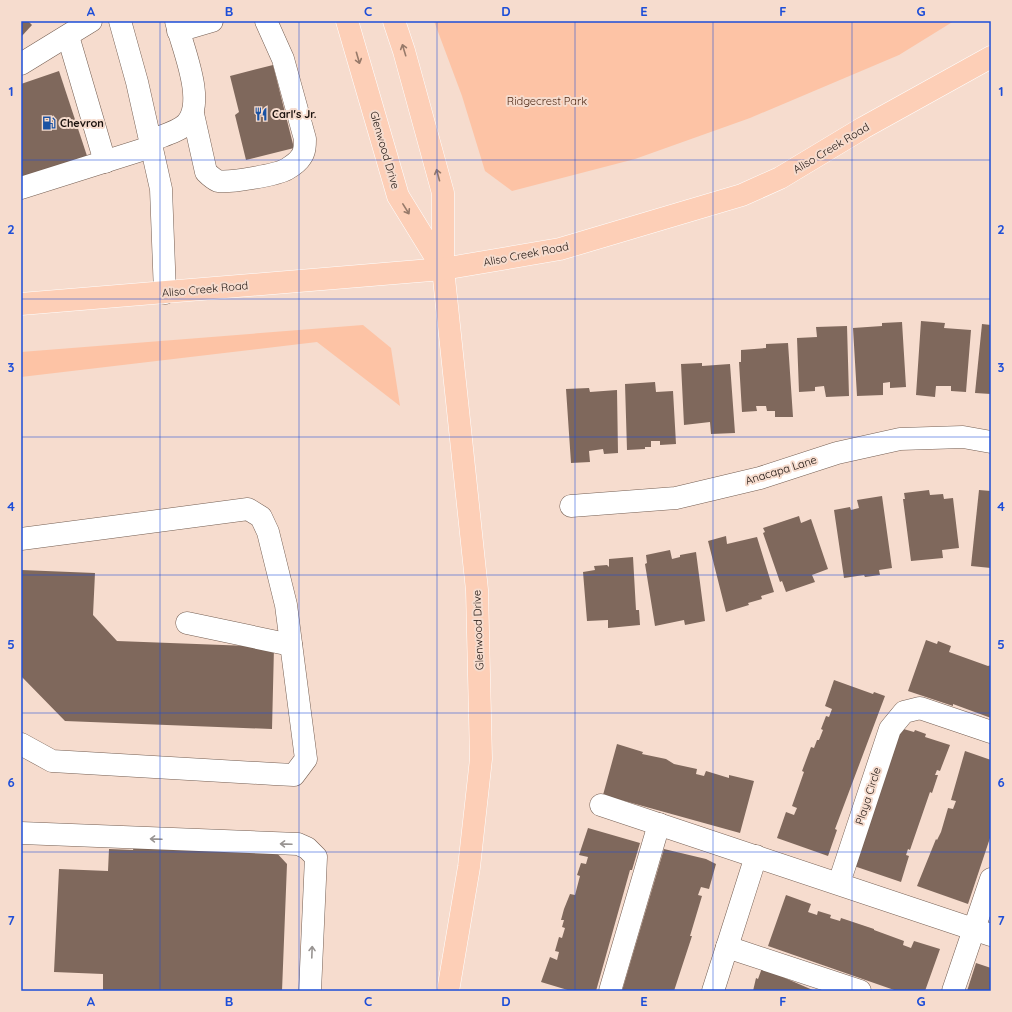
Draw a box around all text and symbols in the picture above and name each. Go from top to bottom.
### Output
text: A [87,3,96,19]
text: B [225,3,233,19]
text: C [364,3,372,19]
text: D [501,3,511,19]
text: E [640,3,648,19]
text: F [779,3,787,19]
text: G [916,3,926,19]
one-way arrow [399,44,407,56]
one-way arrow [355,52,362,65]
text: 1 [8,83,14,99]
text: 1 [998,83,1004,99]
park label: Ridgecrest Park [507,94,587,108]
restaurant icon: Carl's Jr. [253,106,269,122]
place label: Carl's Jr. [272,107,317,121]
street label: Glenwood Drive [367,109,403,191]
fuel station icon: Chevron [41,115,57,131]
place label: Chevron [60,116,104,130]
street label: Aliso Creek Road [790,120,872,176]
one-way arrow [434,169,441,182]
one-way arrow [402,203,410,215]
text: 2 [7,221,15,237]
text: 2 [997,221,1005,237]
street label: Aliso Creek Road [482,239,570,269]
street label: Aliso Creek Road [161,278,249,300]
text: 3 [8,359,15,375]
text: 3 [998,359,1005,375]
street label: Anacapa Lane [744,452,818,488]
text: 4 [7,498,15,514]
text: 4 [997,498,1005,514]
street label: Glenwood Drive [470,590,486,670]
text: 5 [7,636,15,652]
text: 5 [997,636,1005,652]
street label: Playa Circle [852,766,884,826]
text: 6 [7,774,15,790]
text: 6 [997,774,1005,790]
one-way arrow [150,835,163,842]
one-way arrow [280,840,293,847]
text: 7 [7,912,15,928]
text: 7 [997,912,1005,928]
one-way arrow [308,946,316,959]
text: A [87,993,96,1009]
text: B [225,993,233,1009]
text: C [364,993,372,1009]
text: D [501,993,511,1009]
text: E [640,993,648,1009]
text: F [779,993,787,1009]
text: G [916,993,926,1009]

